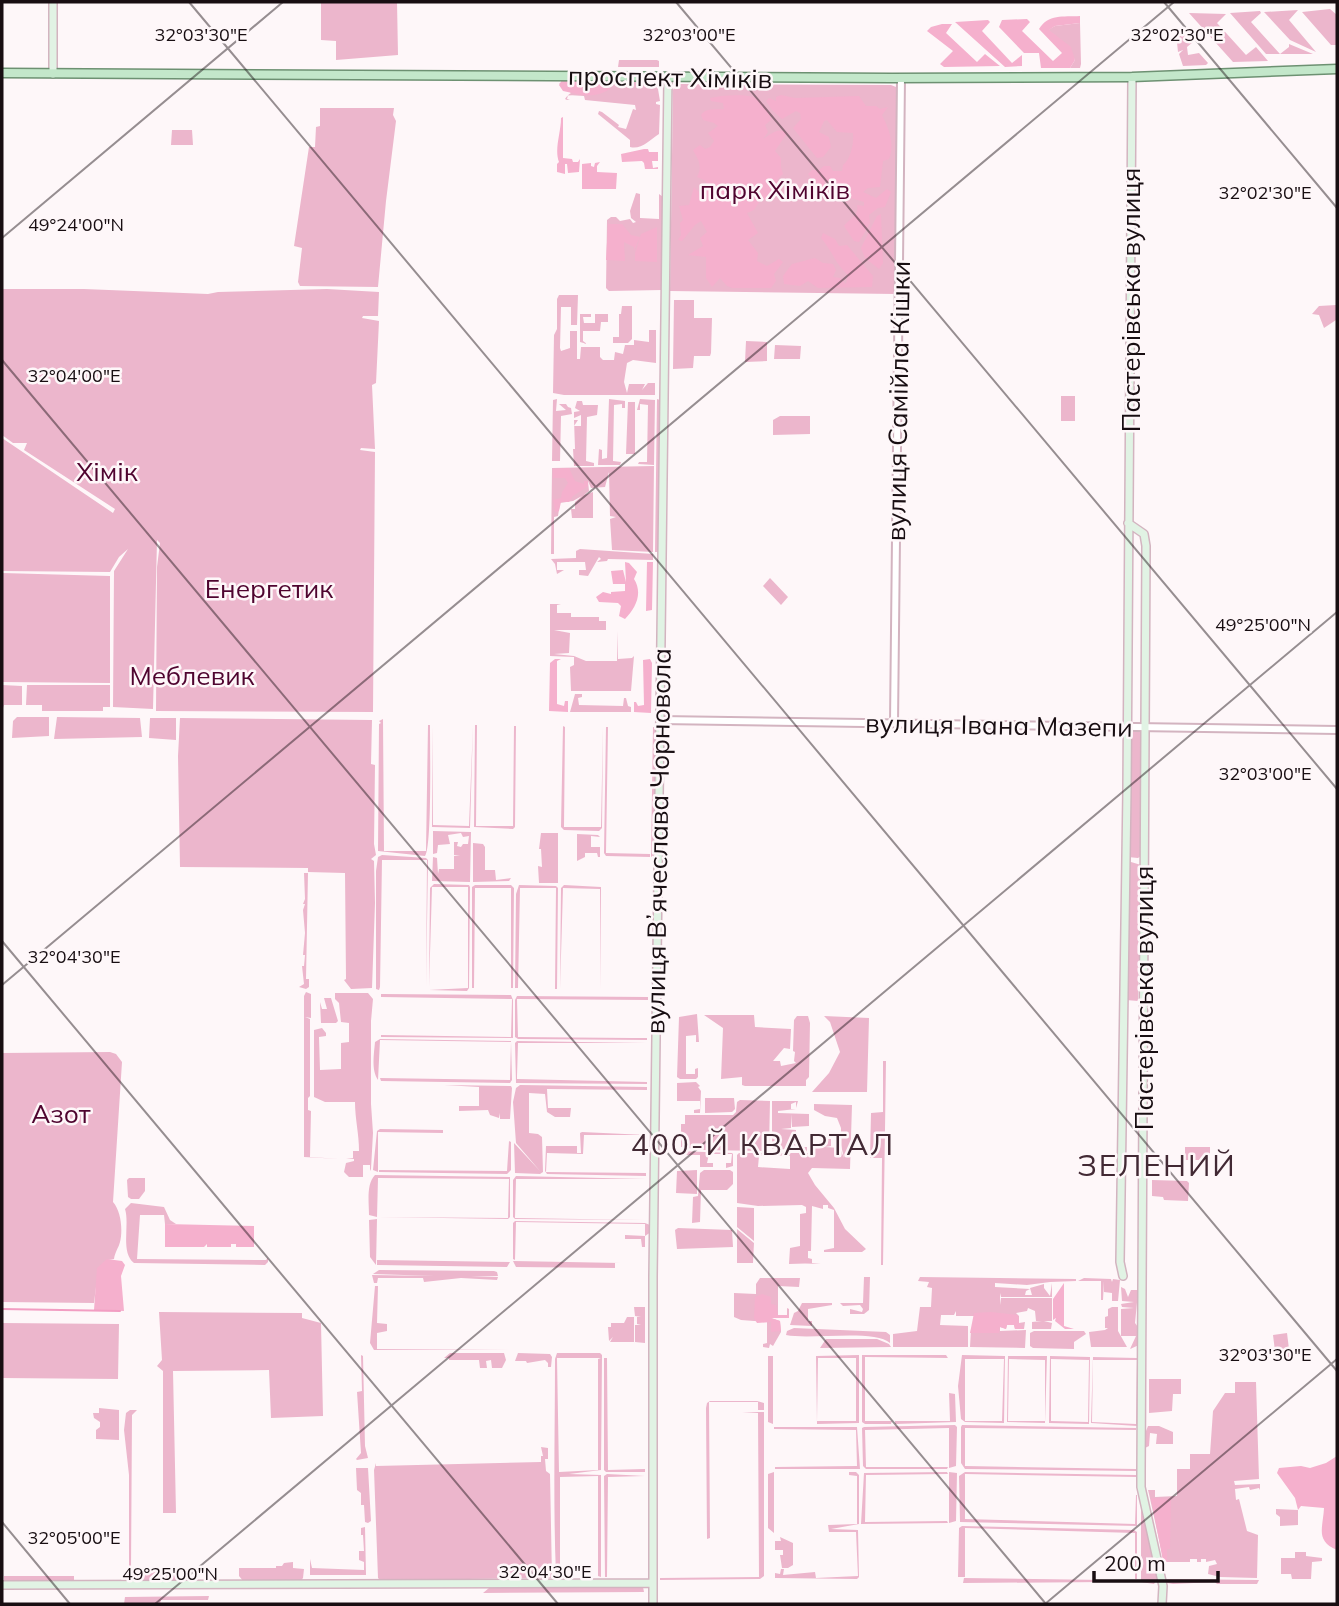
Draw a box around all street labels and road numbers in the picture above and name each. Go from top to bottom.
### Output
street label: проспект Хіміків [568,59,772,95]
street label: Пастерівська вулиця [1114,168,1147,432]
street label: вулиця Самійла Кішки [879,261,917,541]
street label: вулиця Вʼячеслава Чорновола [638,648,678,1034]
street label: вулиця Івана Мазепи [865,706,1133,744]
street label: Пастерівська вулиця [1127,866,1160,1130]

